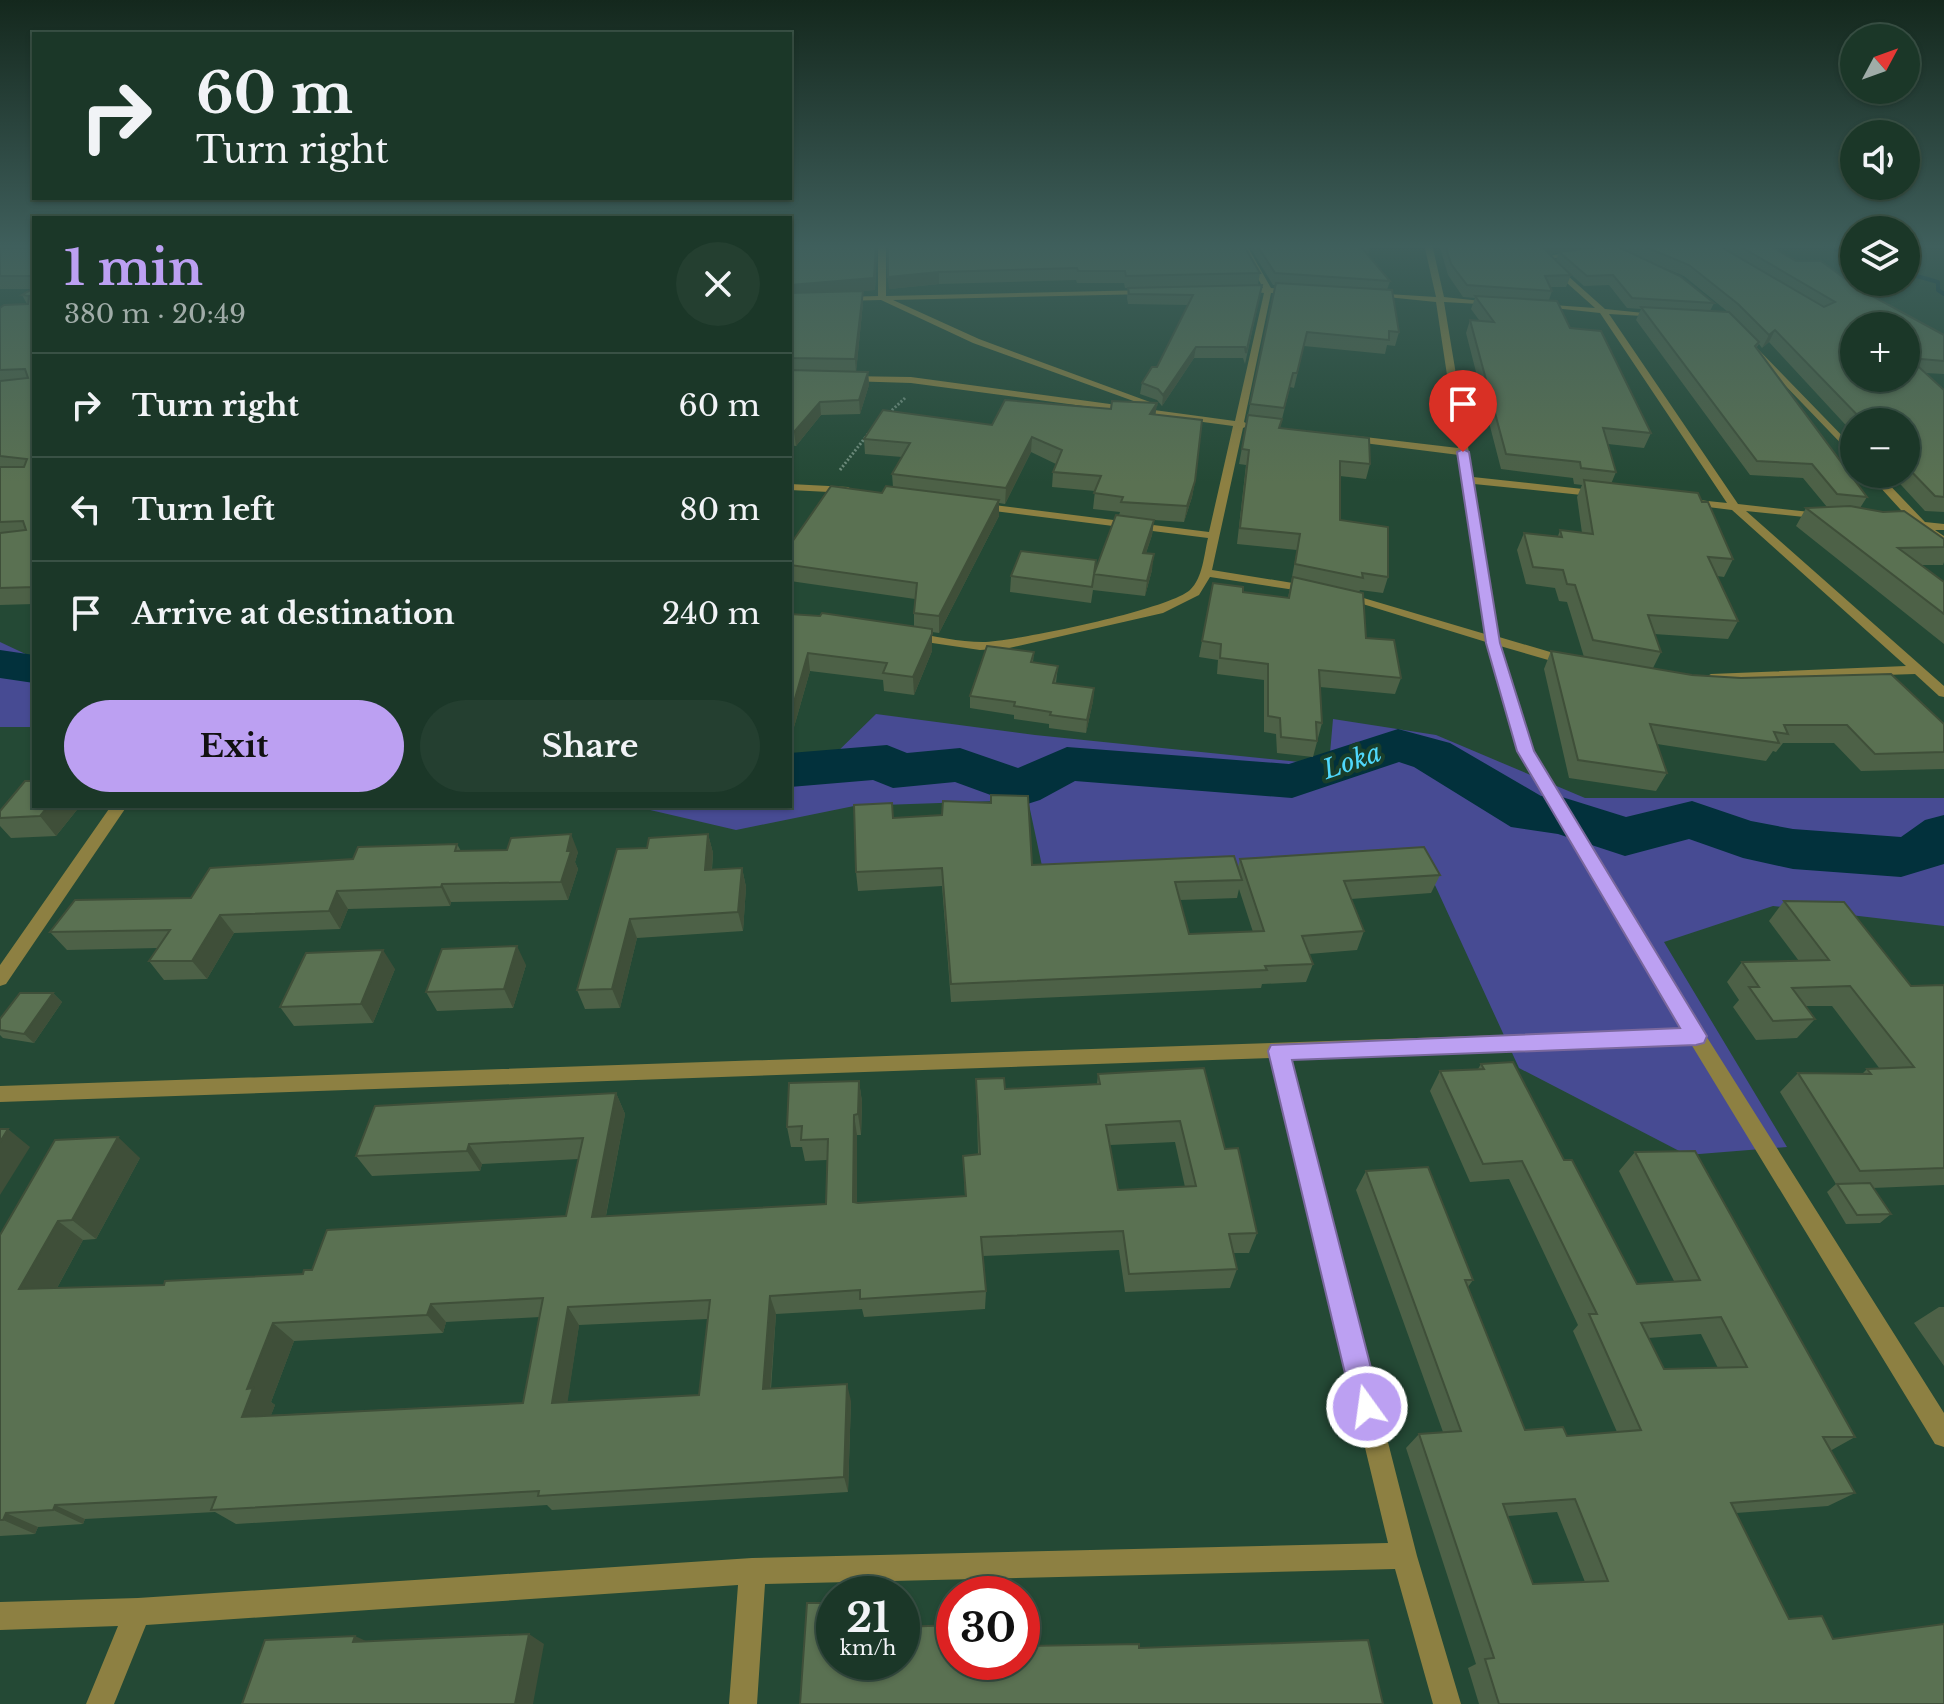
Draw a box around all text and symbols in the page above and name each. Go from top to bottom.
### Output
north arrow [1840,24,1920,104]
map controls [1840,24,1920,488]
text: 60 m [196,59,353,128]
icon: right [64,64,168,168]
button: sound [1840,120,1920,200]
text: Turn right [196,128,389,173]
button: layers [1840,216,1920,296]
text: 1 min [64,238,203,298]
button: close [676,242,760,326]
text: 380 m · 20:49 [64,298,246,330]
button: + [1840,312,1920,392]
pin [1429,370,1497,452]
icon: arrive [1441,382,1485,426]
icon: right [64,383,108,427]
text: Turn right [132,387,299,424]
text: 60 m [678,387,760,424]
button: − [1840,408,1920,488]
icon: left [64,487,108,531]
text: Turn left [132,491,275,528]
text: 80 m [680,491,760,528]
icon: arrive [64,591,108,635]
text: Arrive at destination [132,595,455,632]
text: 240 m [662,595,760,632]
button: Exit [64,700,404,792]
button: Share [420,700,760,792]
water label: Loka [1317,736,1386,786]
position arrow [1325,1365,1409,1449]
speed limit sign: 30 [936,1576,1040,1680]
text: 21 [846,1593,890,1643]
text: km/h [840,1636,896,1660]

